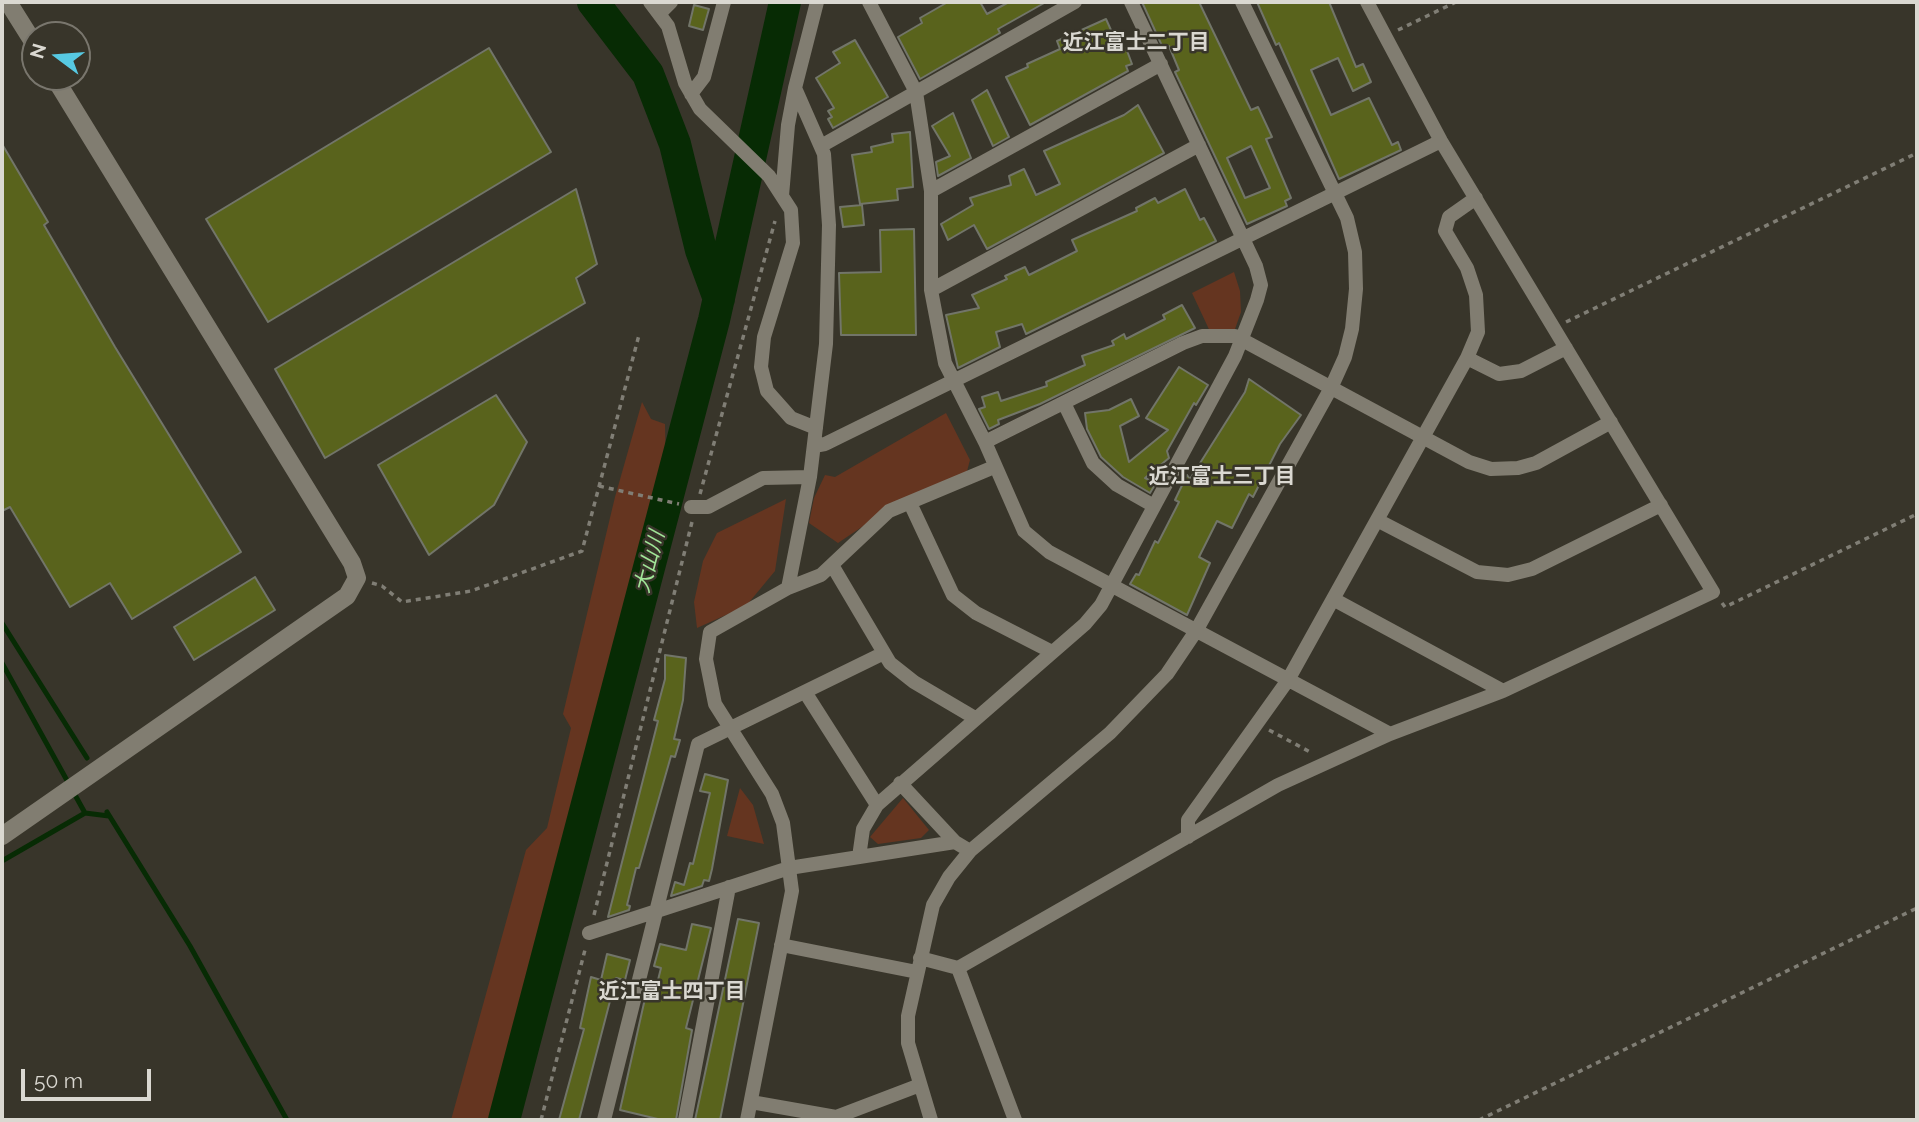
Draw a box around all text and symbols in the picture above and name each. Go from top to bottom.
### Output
north arrow [21,21,91,91]
district label: 近江富士二丁目 [1063,30,1209,56]
text: N [25,41,50,61]
district label: 近江富士三丁目 [1149,464,1295,490]
water label: 大山川 [630,528,670,596]
district label: 近江富士四丁目 [599,979,745,1005]
scale bar [24,1056,154,1100]
text: 50 m [34,1068,83,1093]

